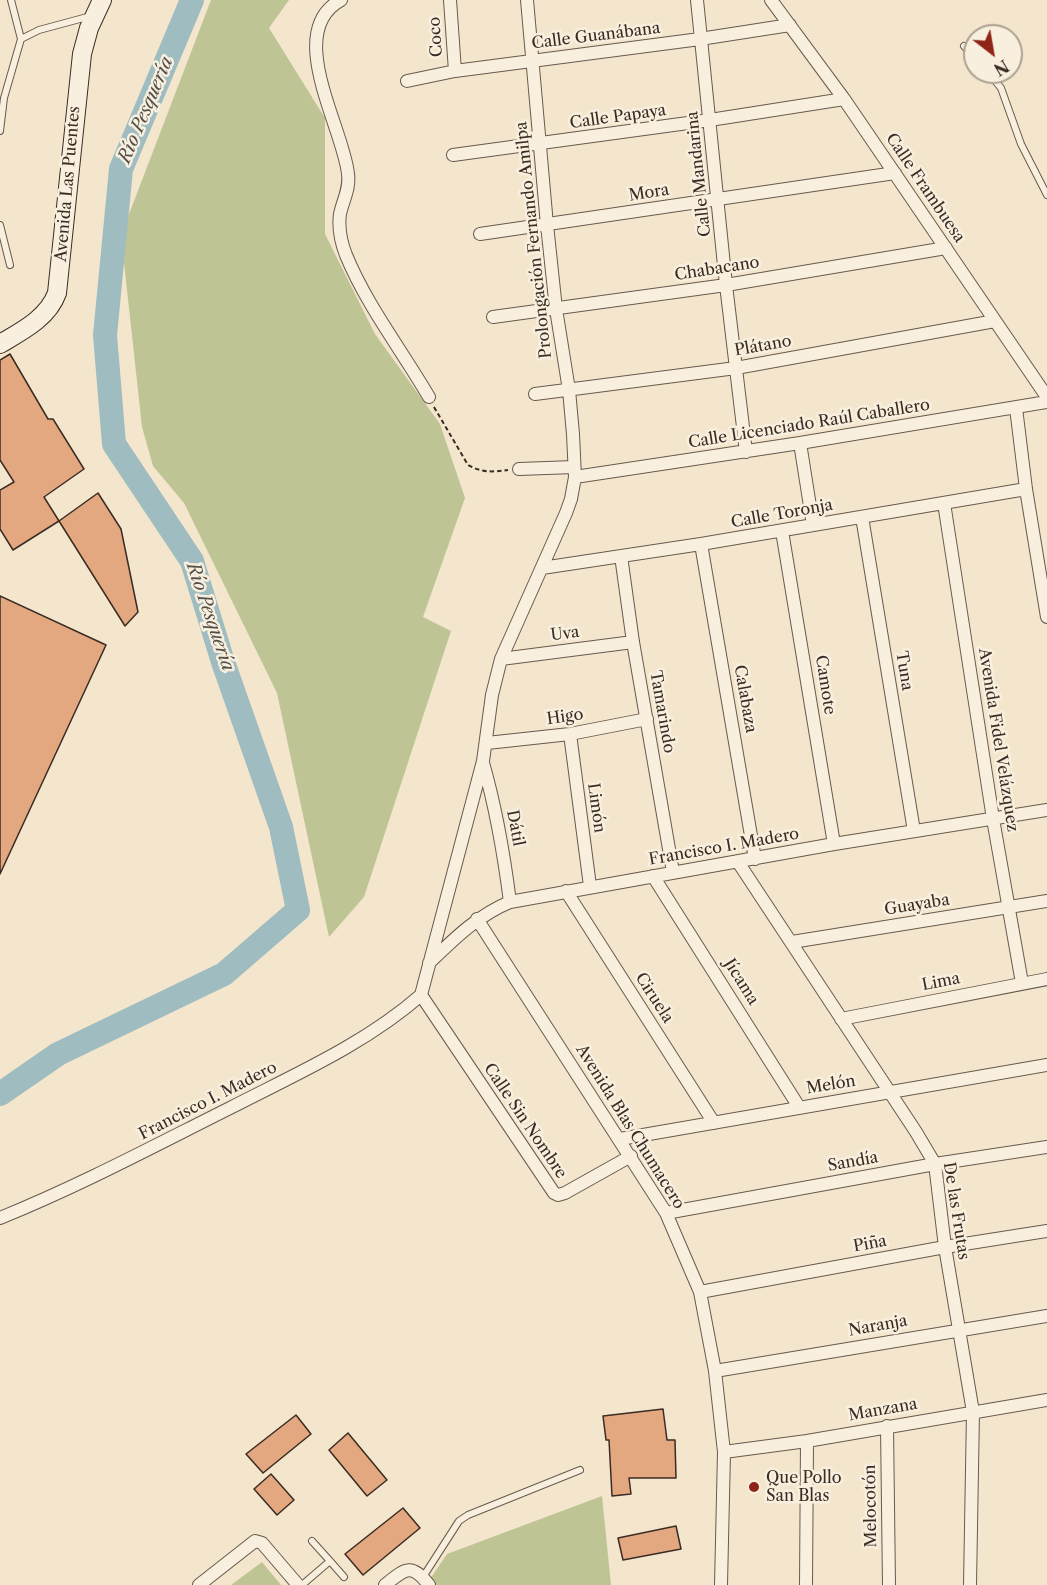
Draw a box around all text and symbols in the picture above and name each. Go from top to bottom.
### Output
street label: Coco [425,16,447,58]
street label: Calle Guanábana [530,19,662,53]
north arrow [963,24,1023,84]
water label: Río Pesquería [114,54,178,166]
text: N [990,56,1012,80]
street label: Calle Papaya [569,101,667,133]
street label: Avenida Las Puentes [52,105,84,263]
street label: Calle Mandarina [683,110,715,238]
street label: Prolongación Fernando Amilpa [512,121,556,359]
street label: Calle Frambuesa [881,130,969,246]
street label: Mora [627,180,671,206]
street label: Chabacano [673,253,761,285]
street label: Plátano [733,332,793,360]
street label: Calle Licenciado Raúl Caballero [687,395,931,453]
street label: Calle Toronja [730,496,834,532]
water label: Río Pesquería [181,560,239,674]
street label: Uva [550,623,580,645]
street label: Avenida Fidel Velázquez [974,647,1022,833]
street label: Tuna [891,650,917,692]
street label: Camote [811,654,839,716]
street label: Calabaza [730,663,760,735]
street label: Tamarindo [645,669,679,755]
street label: Higo [545,705,585,729]
street label: Limón [583,782,609,834]
street label: Dátil [502,808,528,848]
street label: Francisco I. Madero [647,824,801,870]
street label: Guayaba [883,890,951,920]
street label: Jícama [719,955,763,1009]
street label: Ciruela [631,969,677,1027]
street label: Lima [920,969,962,995]
street label: Avenida Blas Chumacero [571,1041,689,1213]
street label: Francisco I. Madero [136,1058,280,1144]
street label: Calle Sin Nombre [479,1060,571,1182]
street label: Melón [805,1072,857,1098]
street label: Sandía [826,1148,880,1176]
street label: De las Frutas [939,1161,973,1261]
street label: Piña [852,1232,888,1256]
street label: Naranja [847,1311,909,1341]
street label: Manzana [847,1395,919,1425]
street label: Melocotón [861,1464,881,1548]
place label: Que Pollo San Blas [766,1468,842,1506]
marker: Que Pollo San Blas [747,1480,761,1494]

